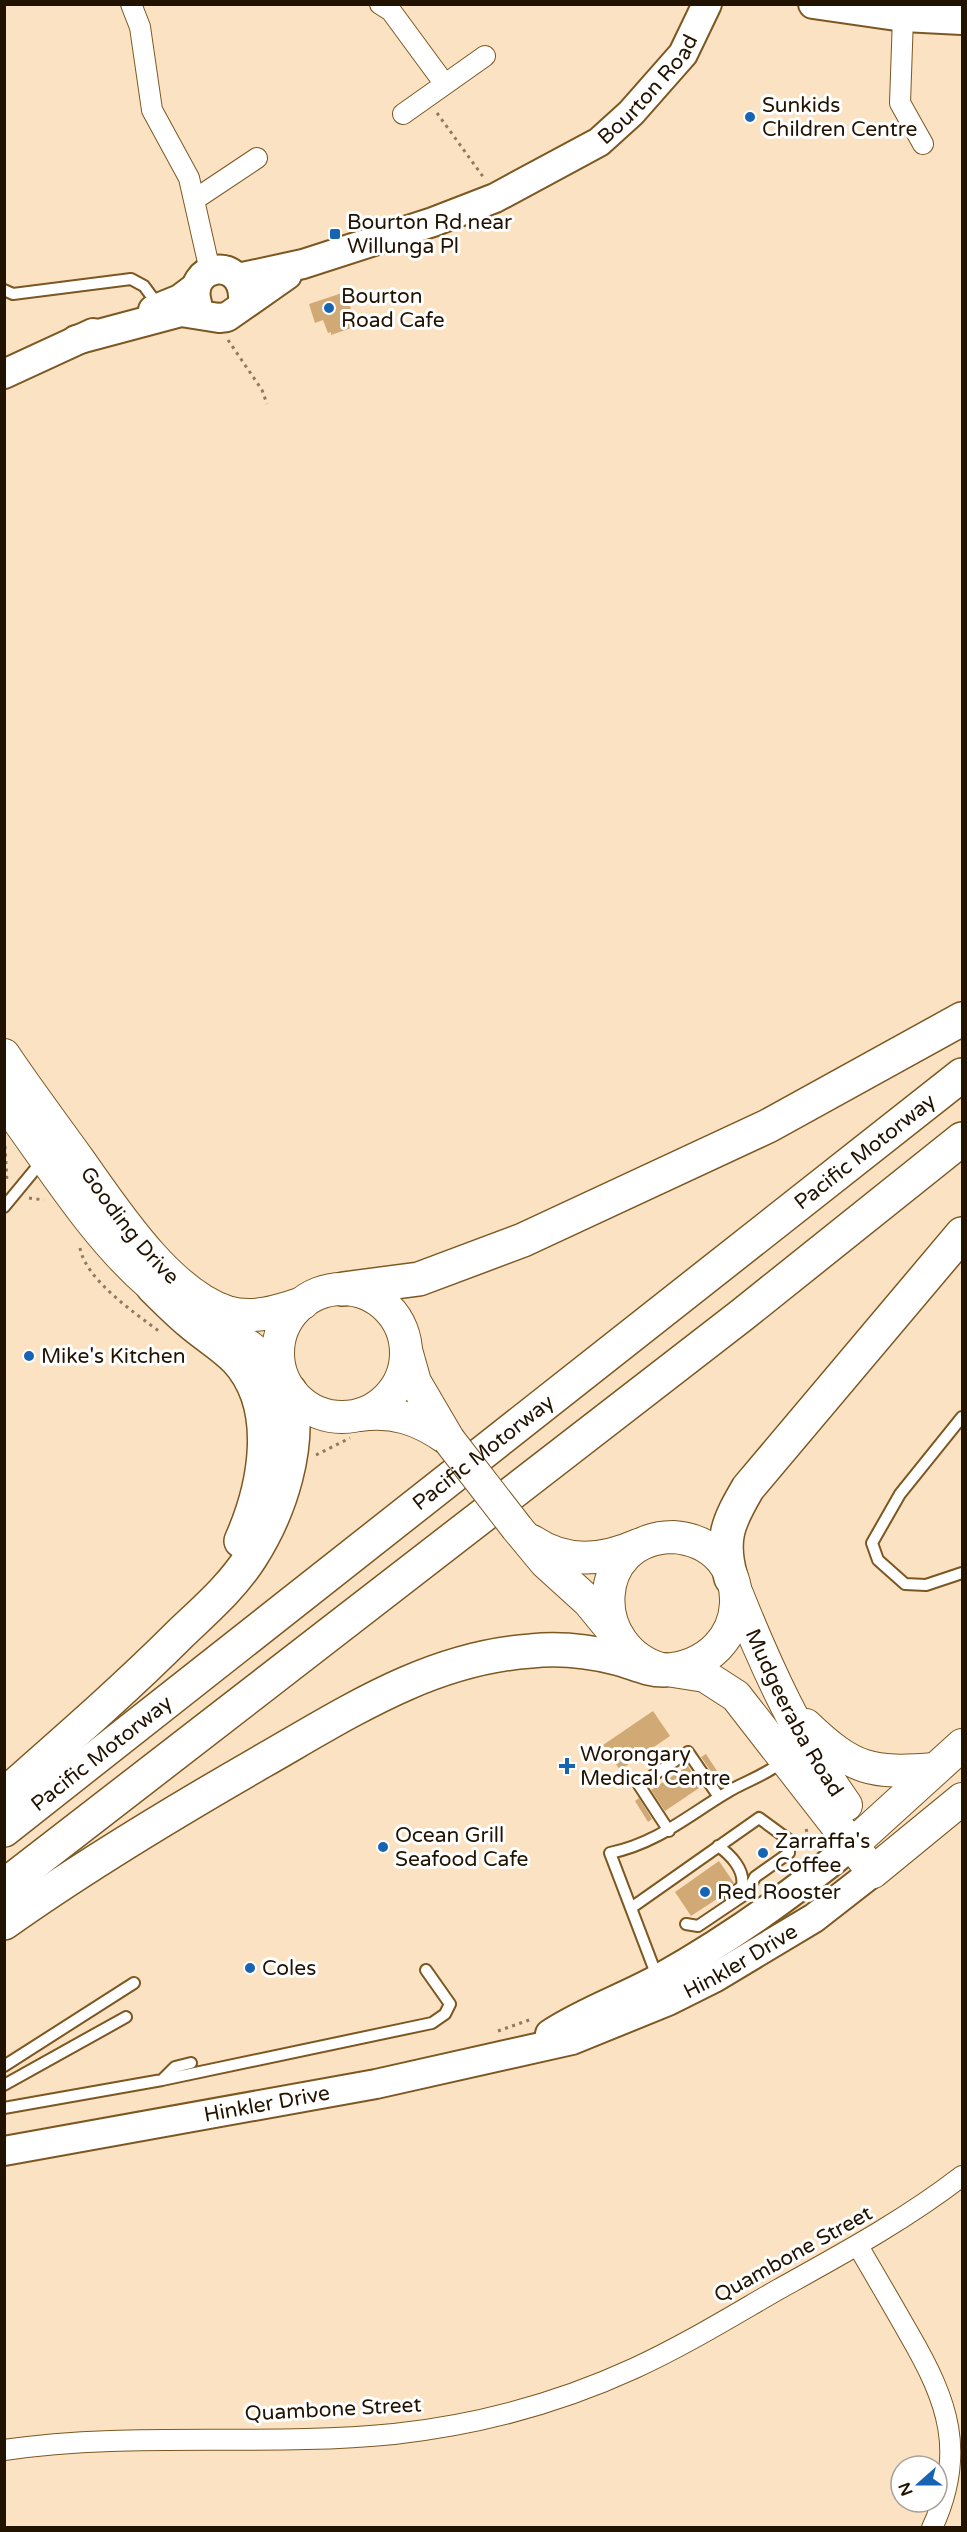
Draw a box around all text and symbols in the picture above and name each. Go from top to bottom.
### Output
street label: Bourton Road [593,30,704,150]
place label: Sunkids Children Centre [762,93,917,142]
marker: Sunkids Children Centre [743,110,757,124]
place label: Bourton Rd near Willunga Pl [347,210,512,259]
marker: Bourton Rd near Willunga Pl [328,227,342,241]
place label: Bourton Road Cafe [341,284,445,333]
marker: Bourton Road Cafe [322,301,336,315]
street label: Pacific Motorway [790,1089,941,1215]
street label: Gooding Drive [75,1162,184,1290]
place label: Mike's Kitchen [41,1344,185,1369]
marker: Mike's Kitchen [22,1349,36,1363]
street label: Pacific Motorway [408,1390,559,1516]
street label: Mudgeeraba Road [740,1625,849,1802]
street label: Pacific Motorway [26,1690,177,1817]
place label: Worongary Medical Centre [580,1742,730,1791]
marker: Worongary Medical Centre [558,1757,576,1775]
place label: Ocean Grill Seafood Cafe [395,1823,529,1872]
place label: Zarraffa's Coffee [775,1829,870,1878]
marker: Ocean Grill Seafood Cafe [376,1840,390,1854]
marker: Zarraffa's Coffee [756,1846,770,1860]
place label: Red Rooster [717,1880,841,1905]
marker: Red Rooster [698,1885,712,1899]
street label: Hinkler Drive [679,1919,802,2004]
place label: Coles [262,1956,316,1981]
marker: Coles [243,1961,257,1975]
street label: Hinkler Drive [202,2081,332,2128]
street label: Quambone Street [710,2201,877,2308]
street label: Quambone Street [244,2392,422,2427]
north arrow [889,2454,949,2514]
text: N [894,2479,918,2499]

